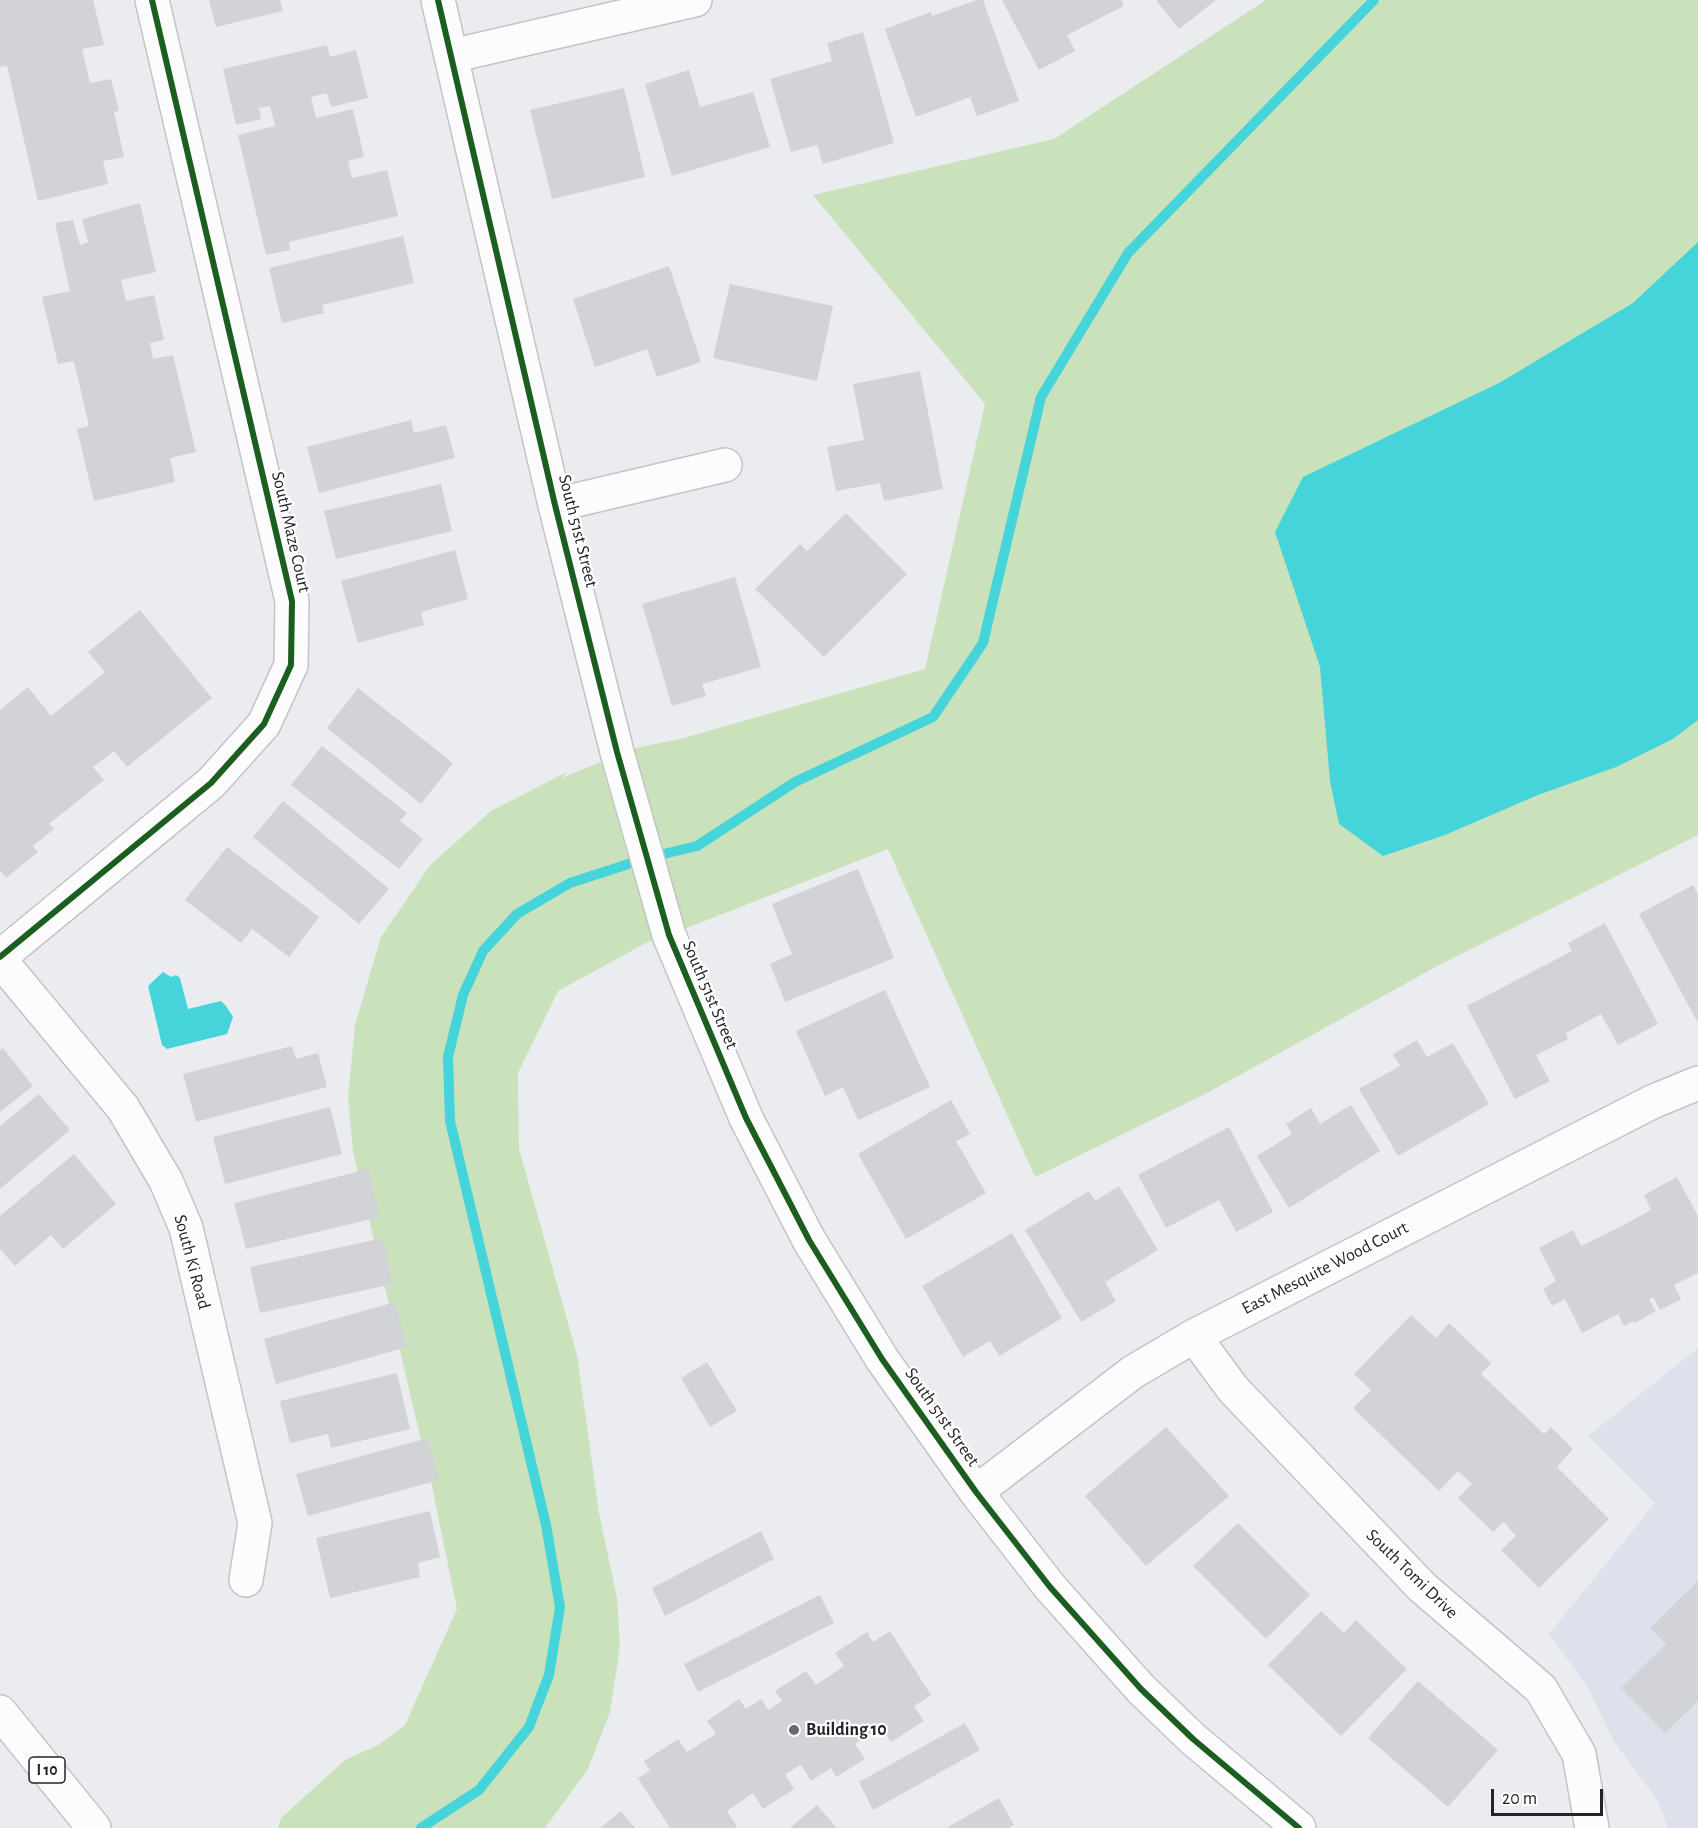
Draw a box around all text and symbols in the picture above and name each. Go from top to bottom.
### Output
street label: South Maze Court [267,469,315,595]
street label: South 51st Street [554,472,602,590]
street label: South 51st Street [677,938,743,1052]
street label: South Ki Road [169,1212,215,1312]
street label: East Mesquite Wood Court [1238,1217,1412,1319]
street label: South 51st Street [900,1363,984,1471]
street label: South Tomi Drive [1361,1525,1463,1623]
place label: Building 10 [806,1719,887,1741]
marker: Building 10 [787,1723,801,1737]
road number: I 10 [29,1757,65,1783]
scale bar [1494,1777,1606,1815]
text: 20 m [1502,1790,1537,1808]

